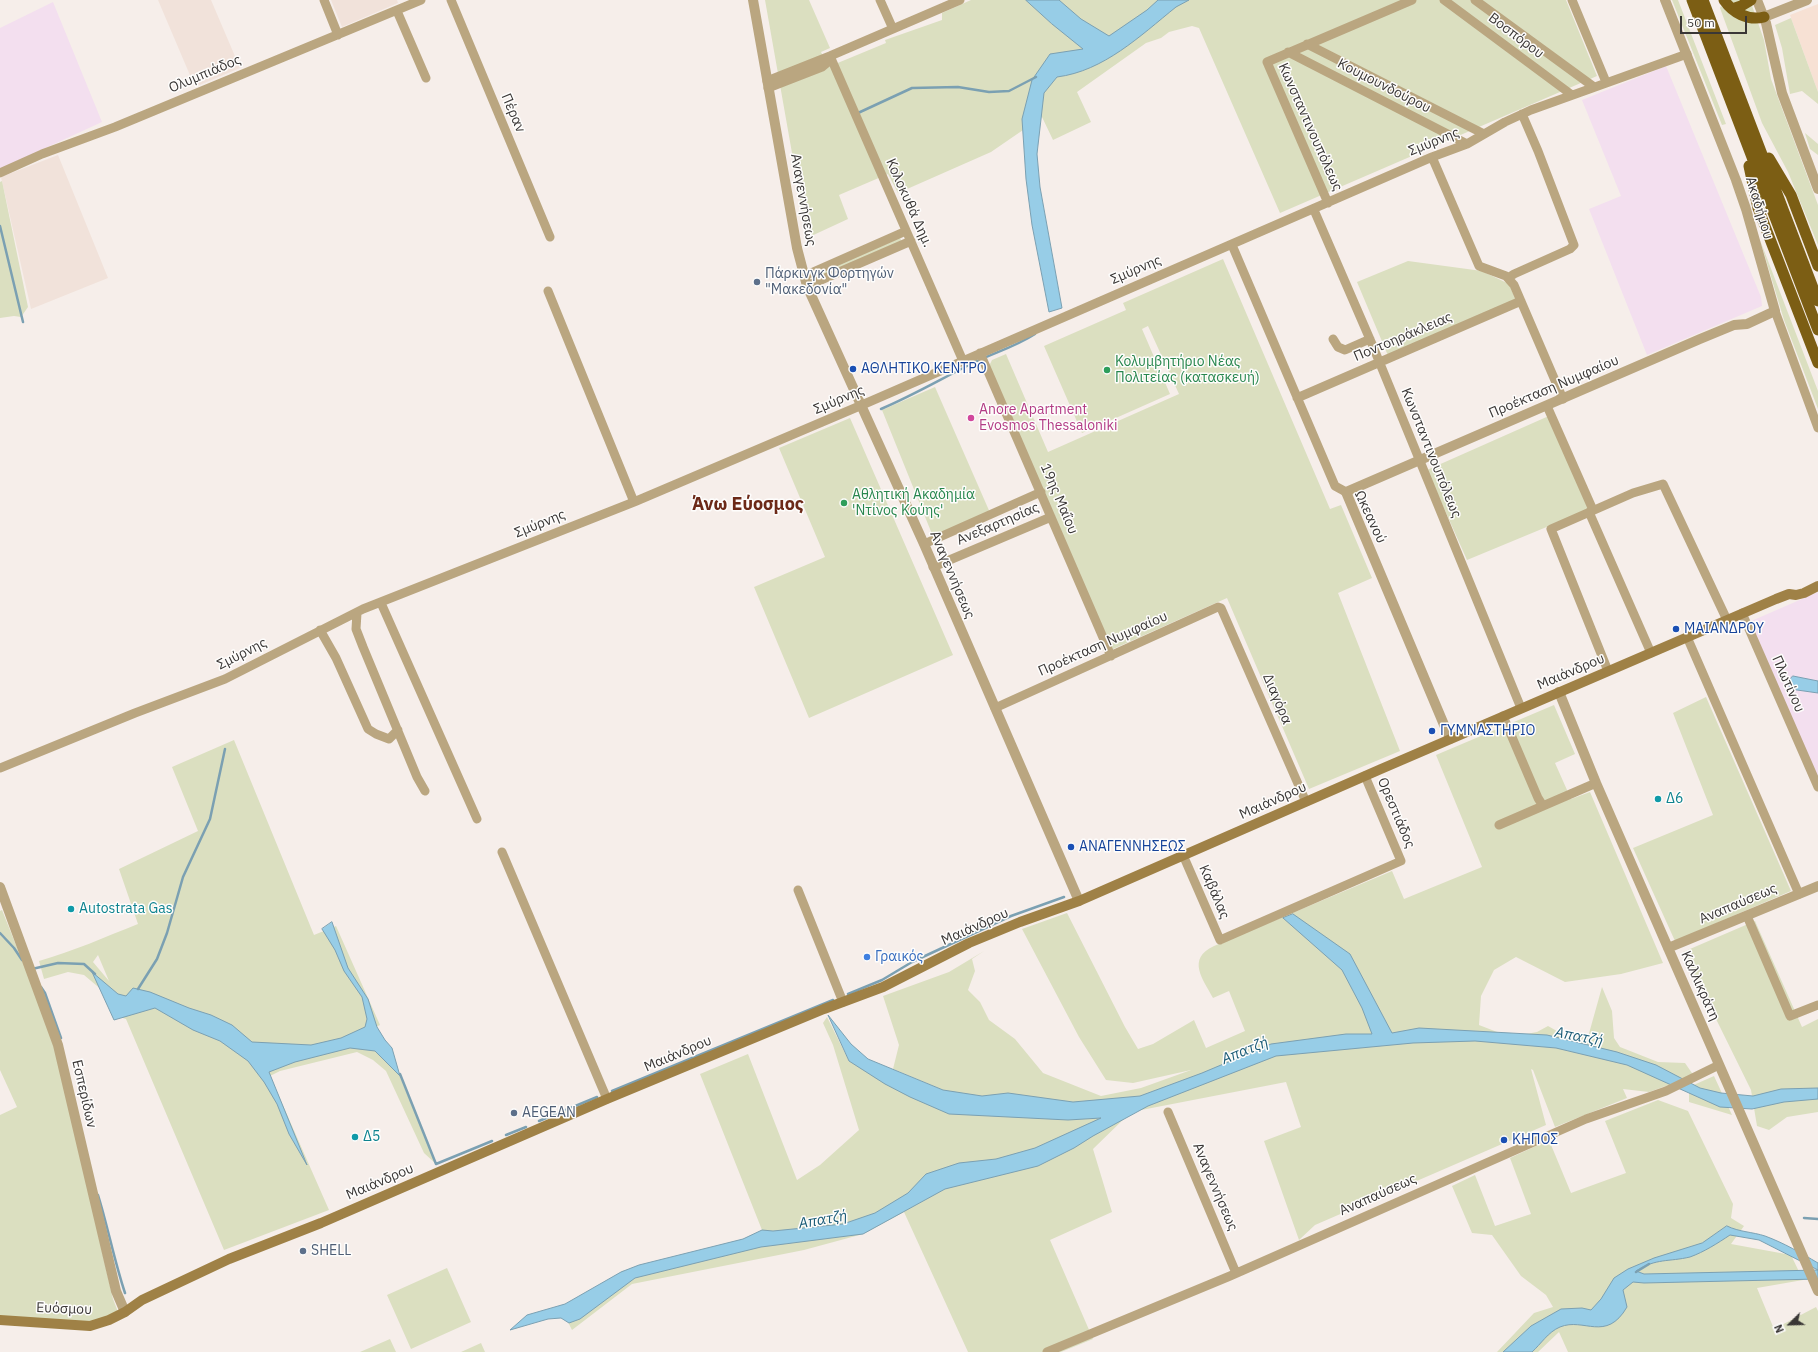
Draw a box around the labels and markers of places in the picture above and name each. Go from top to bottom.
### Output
place label: Πάρκινγκ Φορτηγών "Μακεδονία" [765,266,894,298]
marker: Πάρκινγκ Φορτηγών "Μακεδονία" [752,277,762,287]
place label: Κολυμβητήριο Νέας Πολιτείας (κατασκευή) [1115,354,1260,386]
place label: ΑΘΛΗΤΙΚΟ ΚΕΝΤΡΟ [861,361,987,377]
marker: ΑΘΛΗΤΙΚΟ ΚΕΝΤΡΟ [848,364,858,374]
marker: Κολυμβητήριο Νέας Πολιτείας (κατασκευή) [1102,365,1112,375]
place label: Anore Apartment Evosmos Thessaloniki [979,402,1117,434]
marker: Anore Apartment Evosmos Thessaloniki [966,413,976,423]
place label: Αθλητική Ακαδημία 'Ντίνος Κούης' [852,487,975,520]
marker: Αθλητική Ακαδημία 'Ντίνος Κούης' [839,498,849,508]
place label: ΜΑΙΑΝΔΡΟΥ [1684,621,1764,637]
marker: ΜΑΙΑΝΔΡΟΥ [1671,624,1681,634]
place label: ΓΥΜΝΑΣΤΗΡΙΟ [1440,723,1535,739]
marker: ΓΥΜΝΑΣΤΗΡΙΟ [1427,726,1437,736]
place label: Δ6 [1666,791,1683,807]
marker: Δ6 [1653,794,1663,804]
place label: ΑΝΑΓΕΝΝΗΣΕΩΣ [1079,839,1186,855]
marker: ΑΝΑΓΕΝΝΗΣΕΩΣ [1066,842,1076,852]
place label: Autostrata Gas [79,901,173,917]
marker: Autostrata Gas [66,904,76,914]
place label: Γραικός [875,949,923,965]
marker: Γραικός [862,952,872,962]
place label: AEGEAN [522,1105,576,1121]
marker: AEGEAN [509,1108,519,1118]
place label: Δ5 [363,1129,380,1145]
marker: Δ5 [350,1132,360,1142]
place label: ΚΗΠΟΣ [1512,1132,1558,1148]
marker: ΚΗΠΟΣ [1499,1135,1509,1145]
place label: SHELL [311,1243,351,1259]
marker: SHELL [298,1246,308,1256]

